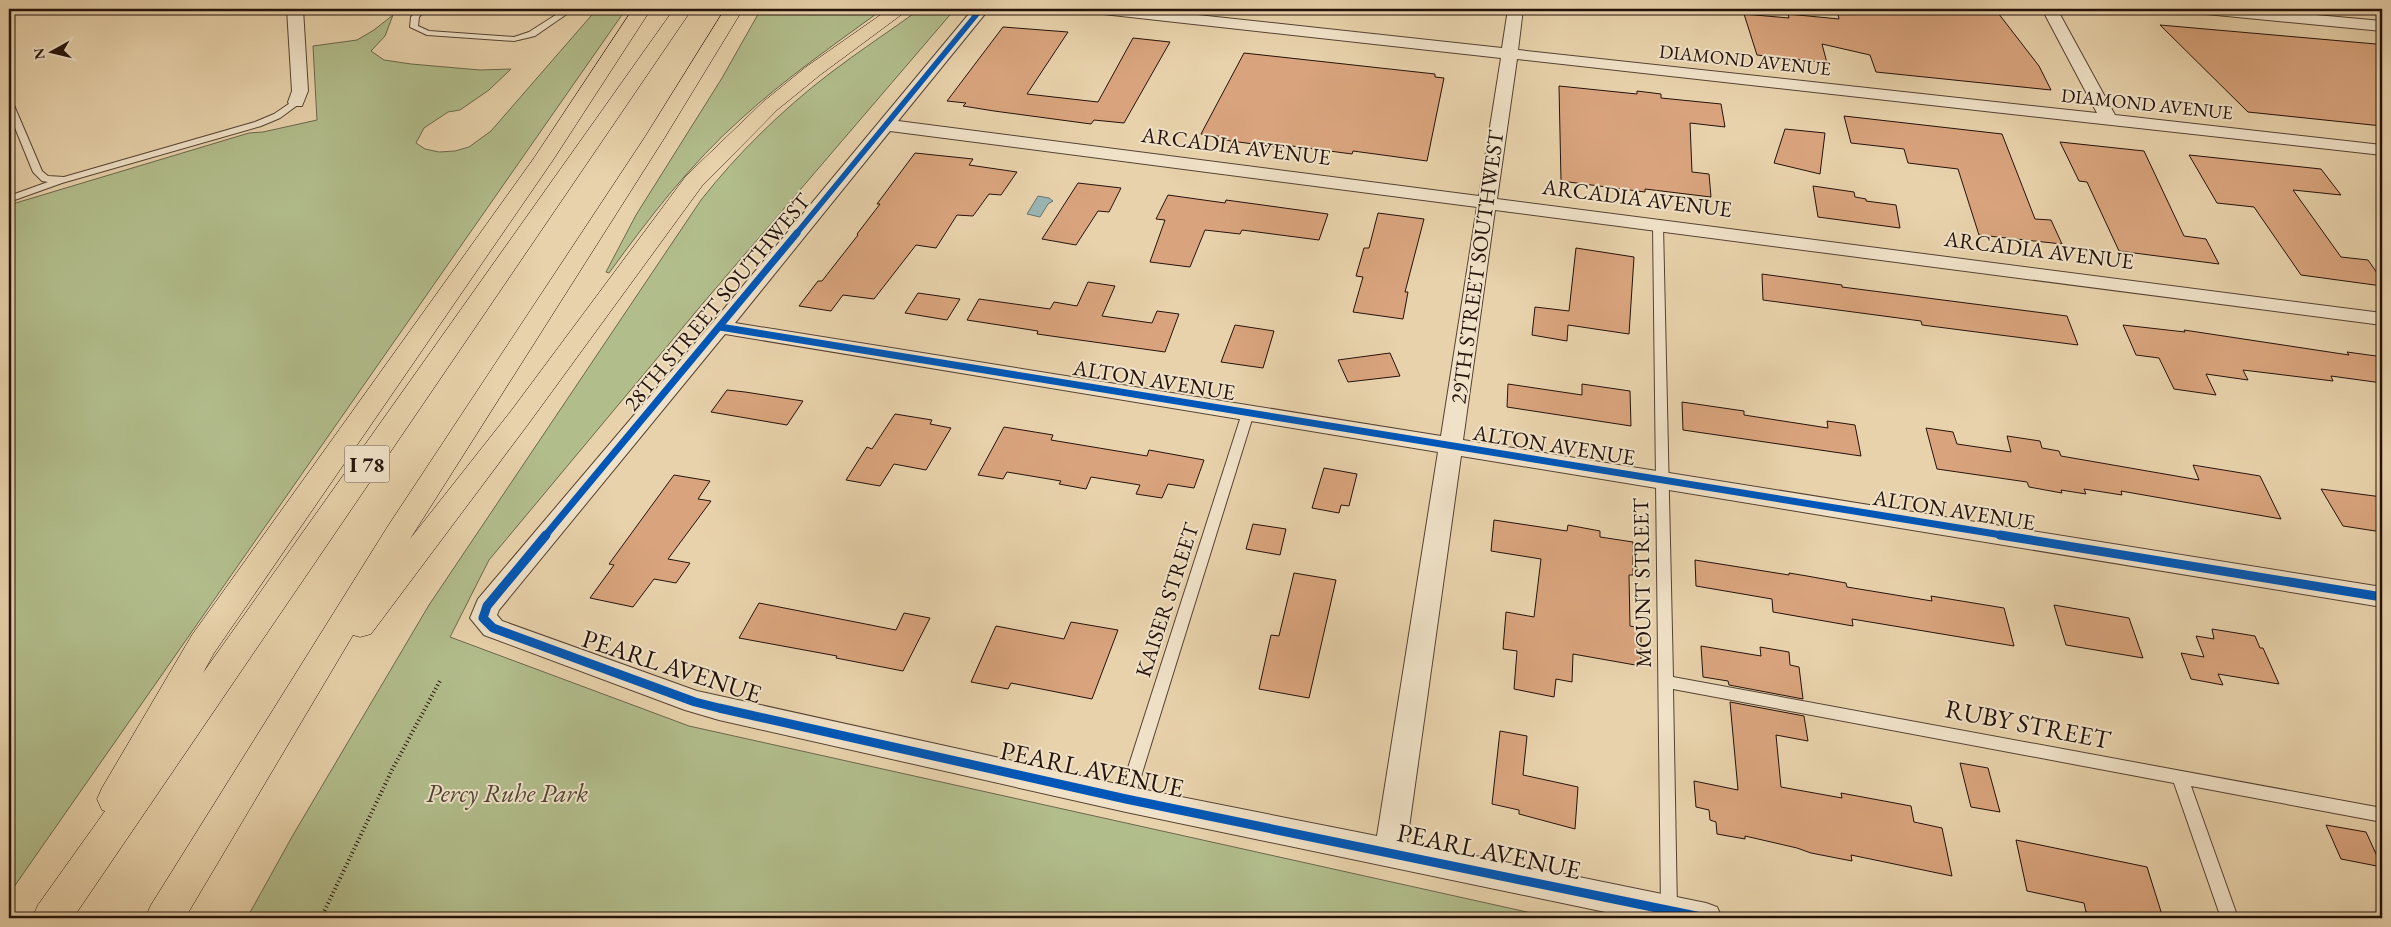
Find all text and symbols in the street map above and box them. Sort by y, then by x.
north arrow [28,28,78,78]
street label: DIAMOND AVENUE [1658,39,1832,81]
text: N [29,46,49,61]
street label: DIAMOND AVENUE [2060,83,2234,125]
street label: ARCADIA AVENUE [1139,120,1332,172]
street label: 29TH STREET SOUTHWEST [1443,128,1511,406]
street label: ARCADIA AVENUE [1540,172,1733,224]
street label: 28TH STREET SOUTHWEST [617,187,817,417]
street label: ARCADIA AVENUE [1942,224,2135,276]
street label: ALTON AVENUE [1070,353,1237,407]
street label: ALTON AVENUE [1470,418,1637,472]
road number: I 78 [344,446,390,482]
street label: ALTON AVENUE [1870,483,2037,537]
street label: MOUNT STREET [1626,498,1658,668]
street label: KAISER STREET [1128,519,1206,681]
street label: PEARL AVENUE [578,621,766,711]
street label: RUBY STREET [1943,691,2114,757]
street label: PEARL AVENUE [997,733,1187,805]
park label: Percy Ruhe Park [426,776,588,810]
street label: PEARL AVENUE [1394,815,1584,887]

